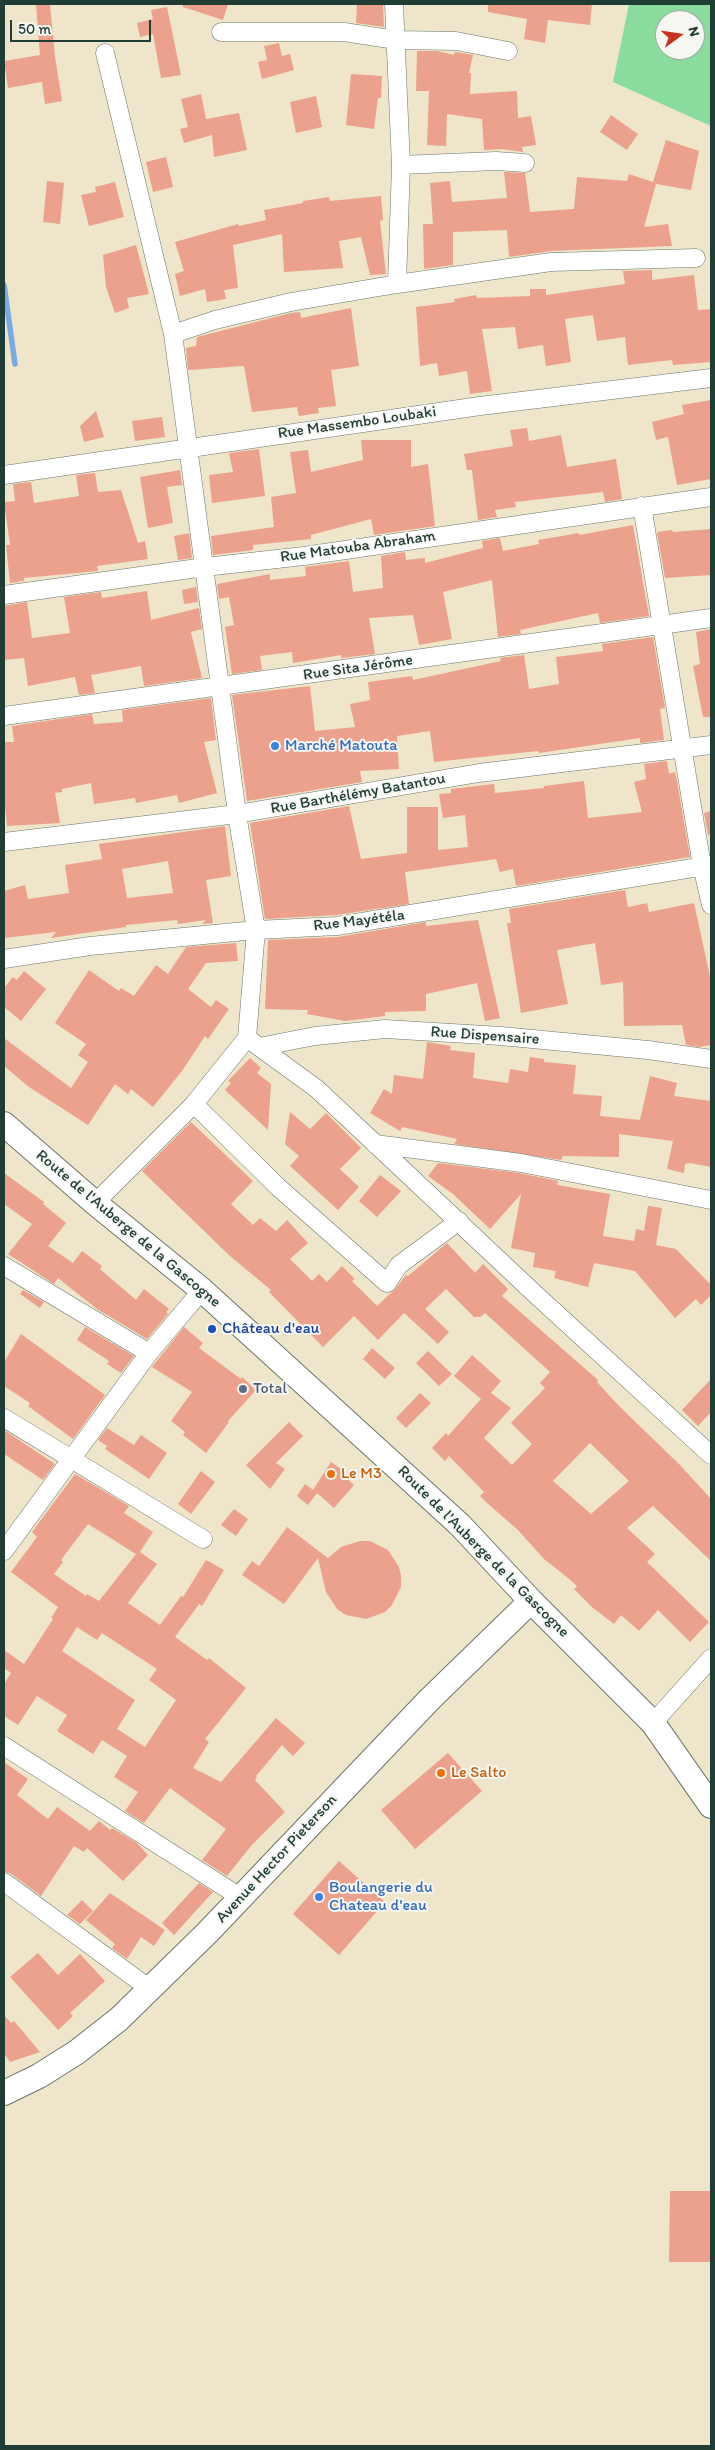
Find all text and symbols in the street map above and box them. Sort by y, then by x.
scale bar [12,10,154,42]
north arrow [655,10,705,60]
text: 50 m [18,20,51,38]
text: N [685,25,703,38]
street label: Rue Massembo Loubaki [277,402,437,444]
street label: Rue Matouba Abraham [279,527,437,567]
street label: Rue Sita Jérôme [302,651,414,685]
place label: Marché Matouta [285,736,397,756]
marker: Marché Matouta [269,740,281,752]
street label: Rue Barthélémy Batantou [269,769,447,819]
street label: Rue Mayétéla [312,906,406,936]
street label: Rue Dispensaire [430,1023,540,1049]
street label: Route de l'Auberge de la Gascogne [32,1146,224,1312]
place label: Château d'eau [222,1319,319,1339]
marker: Château d'eau [206,1323,218,1335]
place label: Total [253,1379,287,1399]
marker: Total [237,1383,249,1395]
street label: Route de l'Auberge de la Gascogne [393,1462,573,1642]
place label: Le M3 [341,1464,382,1484]
marker: Le M3 [325,1468,337,1480]
place label: Le Salto [451,1763,506,1783]
marker: Le Salto [435,1767,447,1779]
street label: Avenue Hector Pieterson [212,1791,342,1927]
place label: Boulangerie du Chateau d'eau [329,1878,433,1916]
marker: Boulangerie du Chateau d'eau [313,1891,325,1903]

